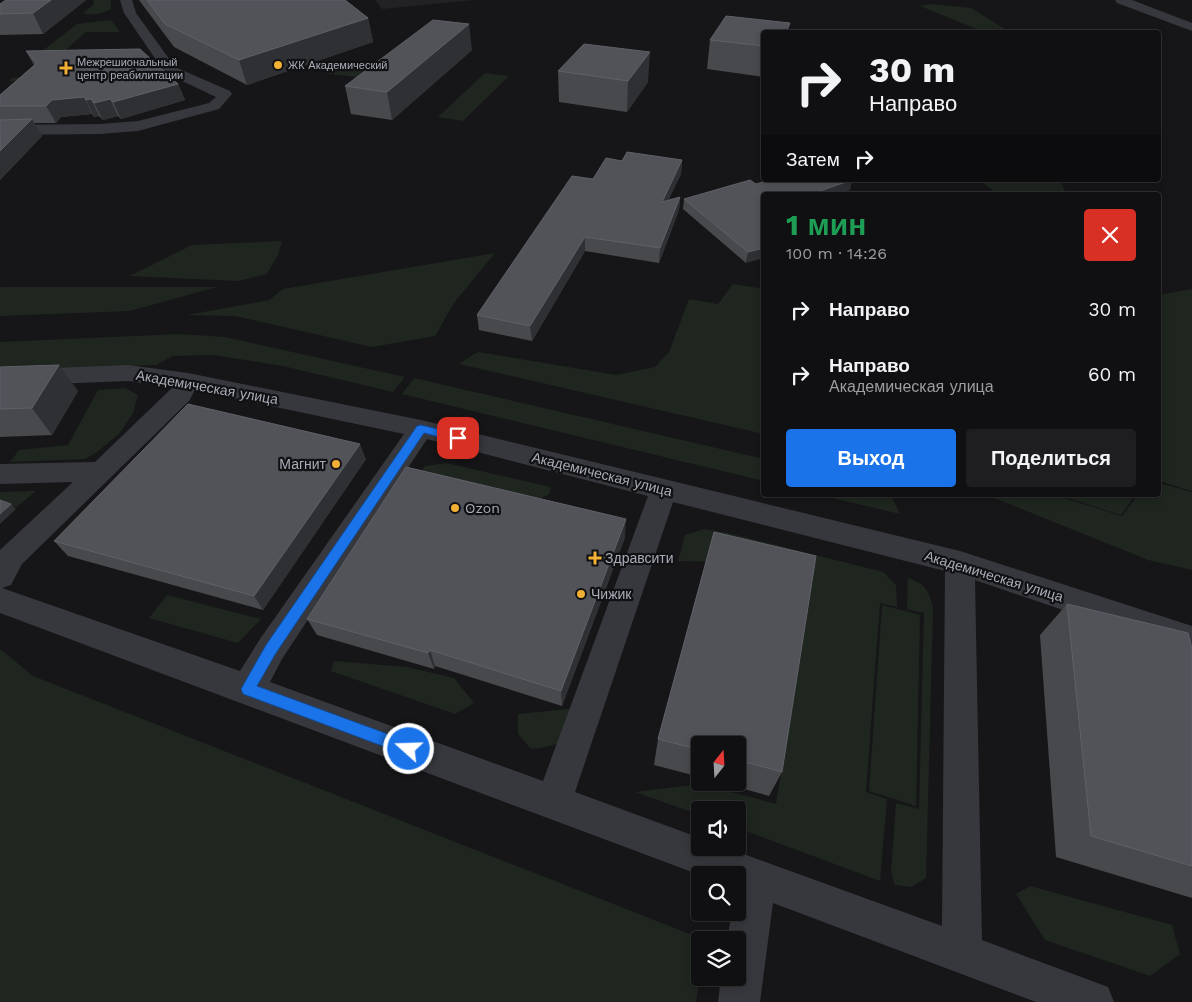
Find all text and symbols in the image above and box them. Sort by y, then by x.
text: 30 m [869,49,955,91]
icon: right [786,50,851,115]
place label: Межрешиональный центр реабилитации [77,56,183,82]
marker: ЖК Академический [272,59,284,71]
place label: ЖК Академический [288,59,388,72]
marker: Межрешиональный центр реабилитации [59,61,73,75]
text: Направо [869,91,957,116]
icon: right [850,145,878,173]
text: Затем [786,148,840,171]
text: 1 мин [786,207,866,242]
button: close [1084,209,1136,261]
text: 100 m · 14:26 [786,244,887,263]
icon: right [786,296,814,324]
text: Направо [829,298,910,321]
text: 30 m [1089,298,1136,321]
text: Направо [829,354,910,377]
icon: right [786,361,814,389]
text: 60 m [1088,363,1136,386]
street label: Академическая улица [135,367,280,407]
text: Академическая улица [829,377,994,396]
pin [437,417,479,459]
icon: arrive [444,424,472,452]
button: Выход [786,429,956,487]
button: Поделиться [966,429,1136,487]
street label: Академическая улица [530,449,674,499]
place label: Магнит [279,456,327,472]
marker: Магнит [330,458,342,470]
place label: Ozon [465,500,500,516]
marker: Ozon [449,502,461,514]
street label: Академическая улица [923,547,1065,605]
place label: Здравсити [605,550,674,566]
marker: Здравсити [589,552,601,564]
place label: Чижик [591,586,632,602]
marker: Чижик [575,588,587,600]
position arrow [382,722,434,774]
north arrow [691,736,746,791]
map controls [691,736,746,986]
button: sound [691,801,746,856]
button: search [691,866,746,921]
button: layers [691,931,746,986]

